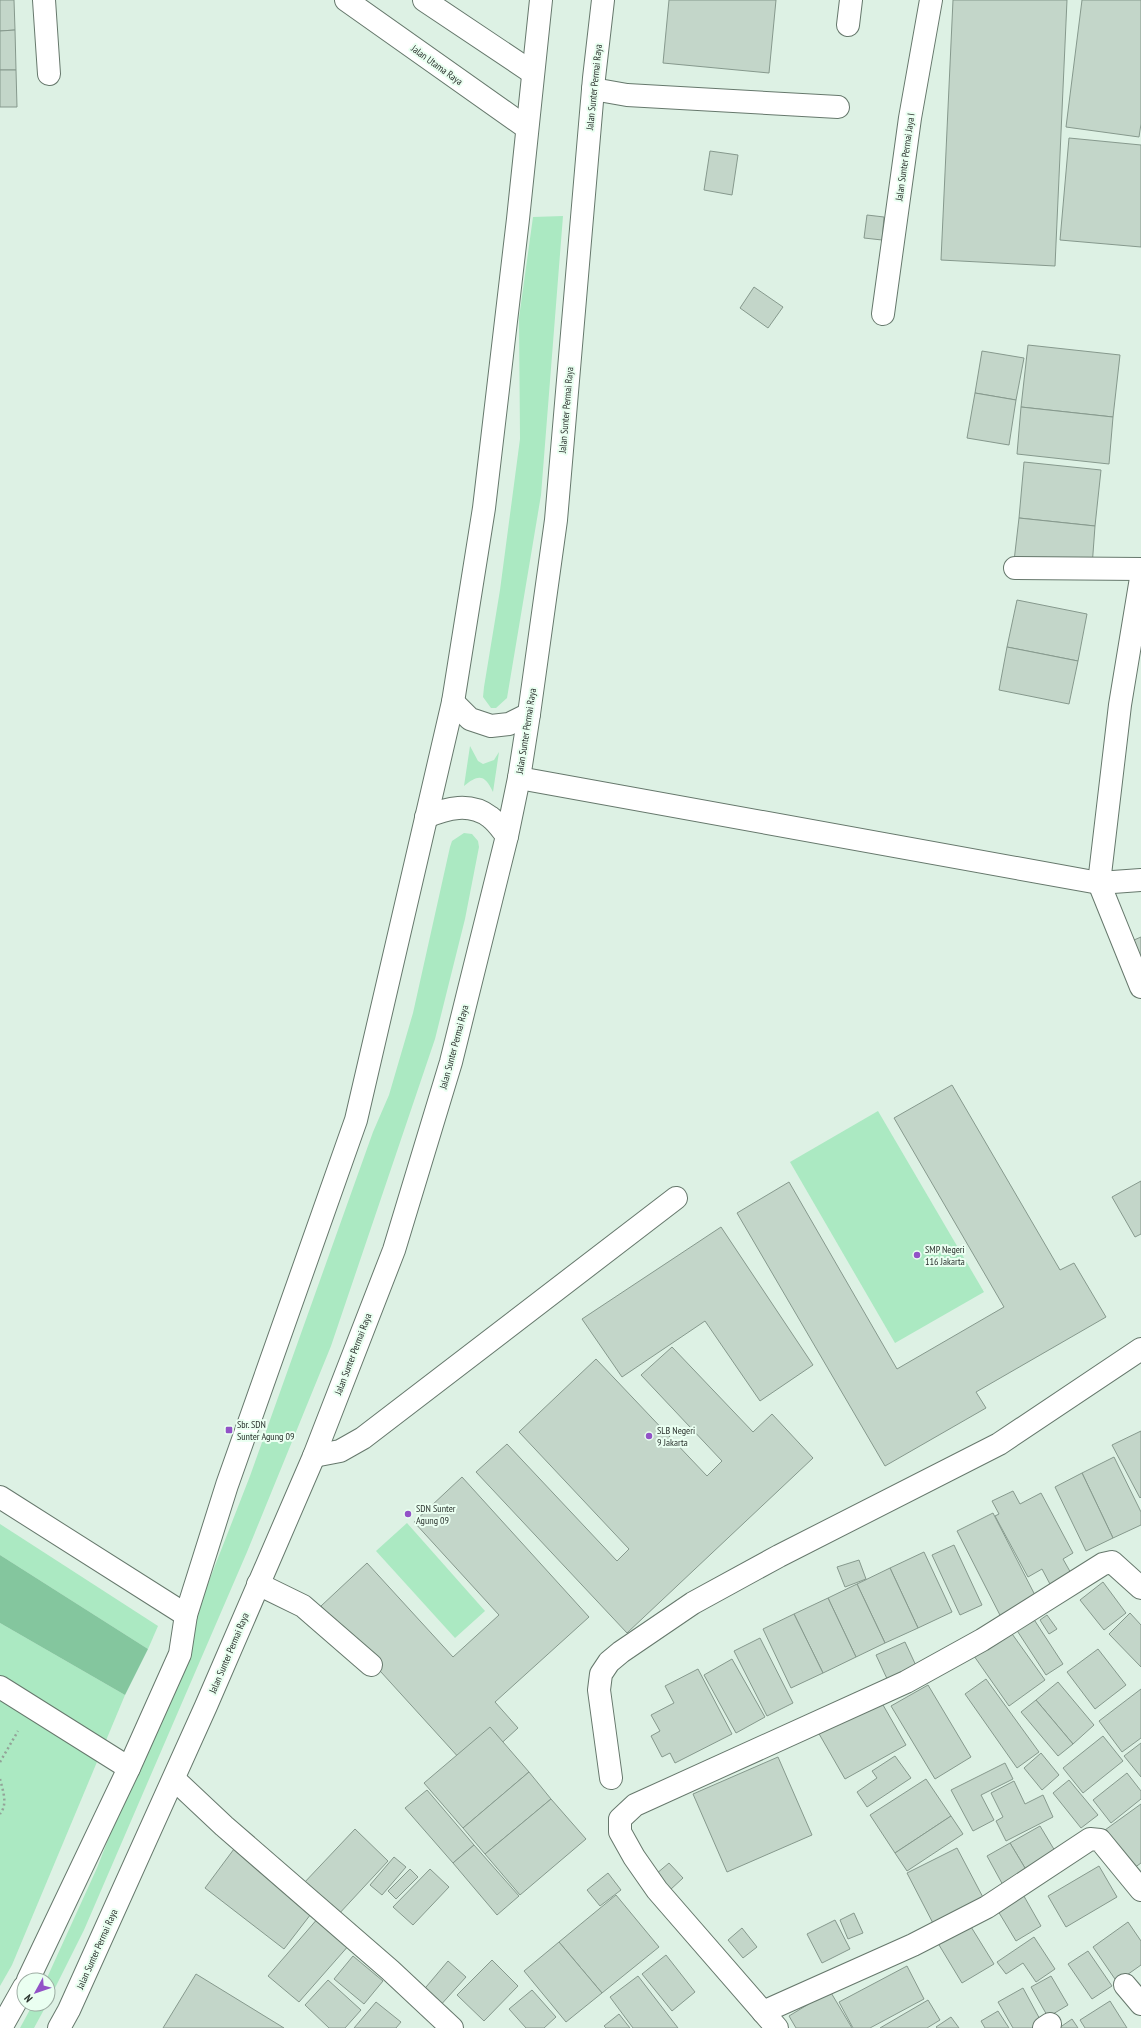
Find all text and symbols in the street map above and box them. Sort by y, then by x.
street label: Jalan Utama Raya [408,41,465,88]
street label: Jalan Sunter Permai Raya [583,43,605,132]
street label: Jalan Sunter Permai Jaya I [892,112,918,203]
street label: Jalan Sunter Permai Raya [556,366,576,455]
street label: Jalan Sunter Permai Raya [513,687,539,776]
street label: Jalan Sunter Permai Raya [436,1004,471,1091]
place label: SMP Negeri 116 Jakarta [925,1243,965,1268]
marker: SMP Negeri 116 Jakarta [912,1250,922,1260]
street label: Jalan Sunter Permai Raya [331,1311,375,1398]
place label: Sbr. SDN Sunter Agung 09 [237,1418,295,1443]
place label: SLB Negeri 9 Jakarta [657,1424,695,1449]
marker: Sbr. SDN Sunter Agung 09 [224,1425,234,1435]
marker: SLB Negeri 9 Jakarta [644,1431,654,1441]
place label: SDN Sunter Agung 09 [416,1502,456,1527]
marker: SDN Sunter Agung 09 [403,1509,413,1519]
street label: Jalan Sunter Permai Raya [206,1611,252,1696]
street label: Jalan Sunter Permai Raya [73,1907,121,1992]
north arrow [16,1972,56,2012]
text: N [21,1992,36,2005]

